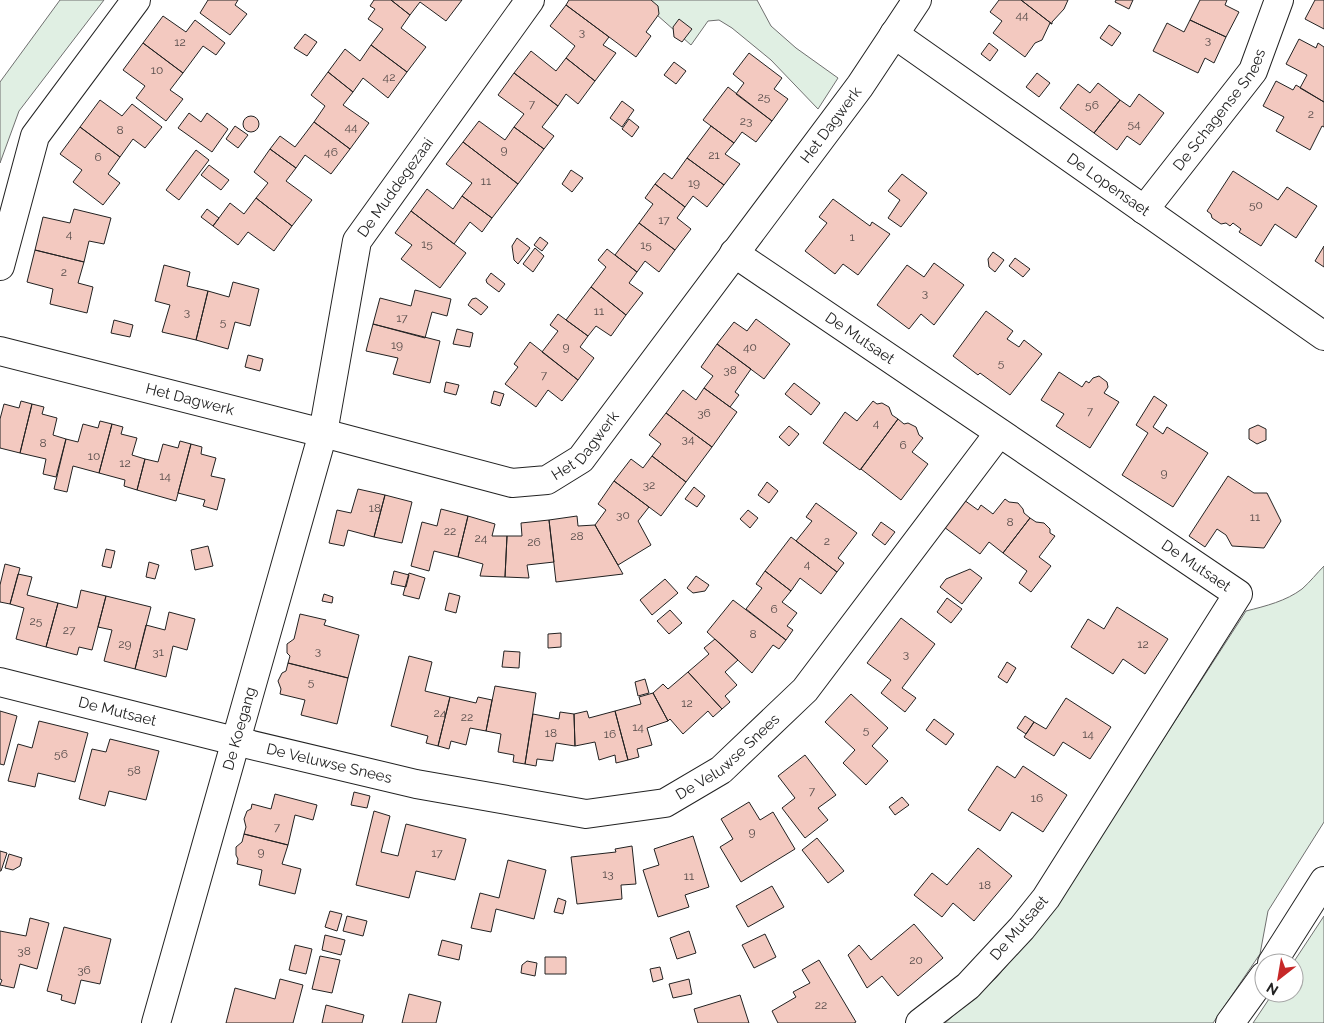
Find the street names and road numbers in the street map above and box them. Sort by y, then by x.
street label: De Schagense Snees [1169,46,1269,174]
street label: Het Dagwerk [797,83,865,167]
street label: De Muddegezaai [354,134,437,241]
street label: De Lopensaet [1064,149,1153,220]
street label: De Mutsaet [822,308,898,368]
street label: Het Dagwerk [144,379,236,419]
street label: Het Dagwerk [548,408,623,484]
street label: De Mutsaet [1158,536,1234,595]
street label: De Koegang [219,685,260,772]
street label: De Mutsaet [77,693,158,730]
street label: De Veluwse Snees [673,710,783,804]
street label: De Veluwse Snees [264,740,394,787]
street label: De Mutsaet [986,892,1052,964]

